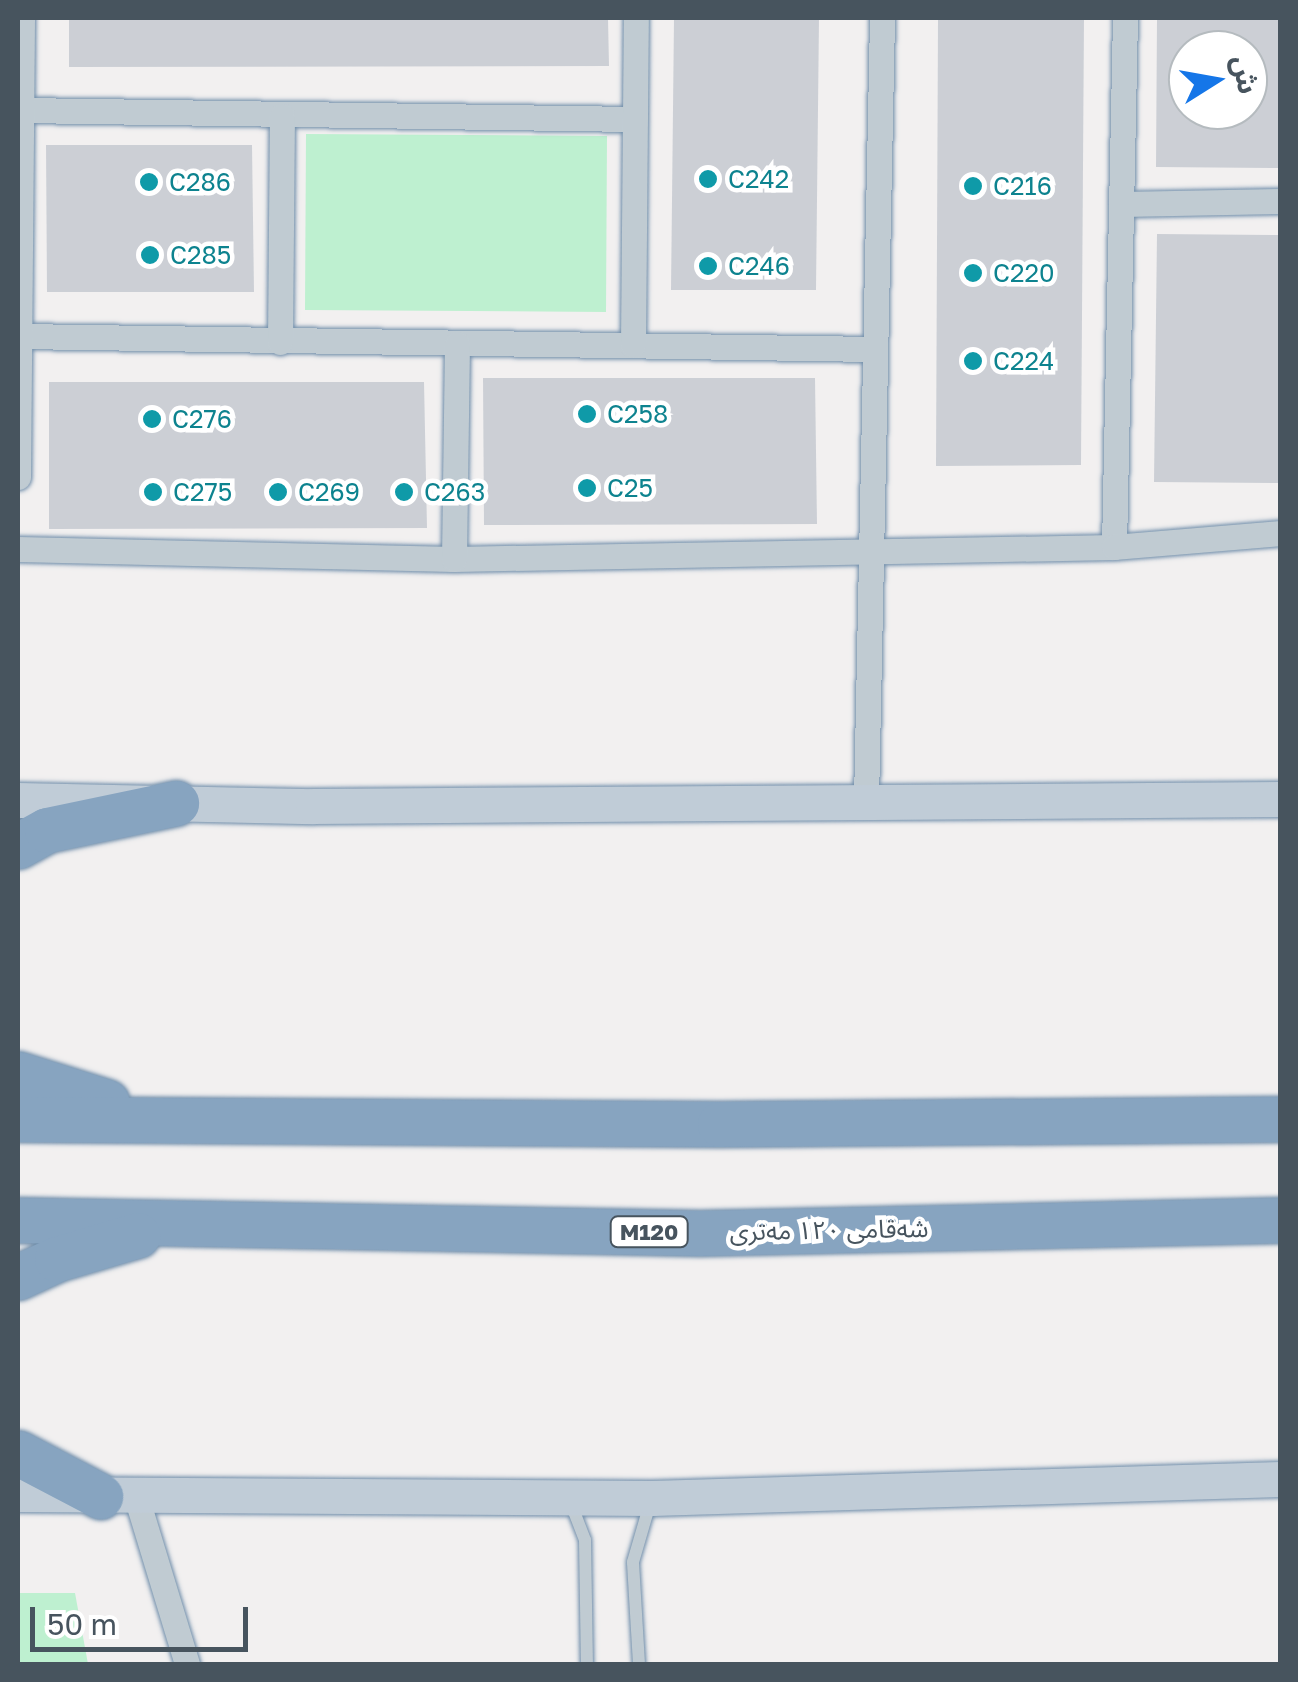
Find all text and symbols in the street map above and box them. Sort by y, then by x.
north arrow [1168,30,1268,130]
text: ش [1226,53,1266,97]
place label: C242 [728,164,789,194]
place label: C286 [169,167,231,197]
marker: C242 [697,168,719,190]
marker: C286 [138,171,160,193]
place label: C216 [993,171,1052,201]
marker: C216 [962,175,984,197]
place label: C285 [170,240,231,270]
marker: C285 [139,244,161,266]
place label: C246 [728,251,790,281]
marker: C246 [697,255,719,277]
place label: C220 [993,258,1054,288]
marker: C220 [962,262,984,284]
place label: C224 [993,346,1054,376]
marker: C224 [962,350,984,372]
place label: C258 [607,399,668,429]
marker: C258 [576,403,598,425]
place label: C276 [172,404,232,434]
marker: C276 [141,408,163,430]
place label: C25 [607,473,653,503]
place label: C275 [173,477,232,507]
place label: C269 [298,477,360,507]
place label: C263 [424,477,485,507]
marker: C25 [576,477,598,499]
marker: C275 [142,481,164,503]
marker: C269 [267,481,289,503]
marker: C263 [393,481,415,503]
street label: شەقامی ١٢٠ مەتری [729,1213,929,1247]
road number: M120 [609,1215,689,1249]
scale bar [35,1587,252,1649]
text: 50 m [47,1606,117,1642]

